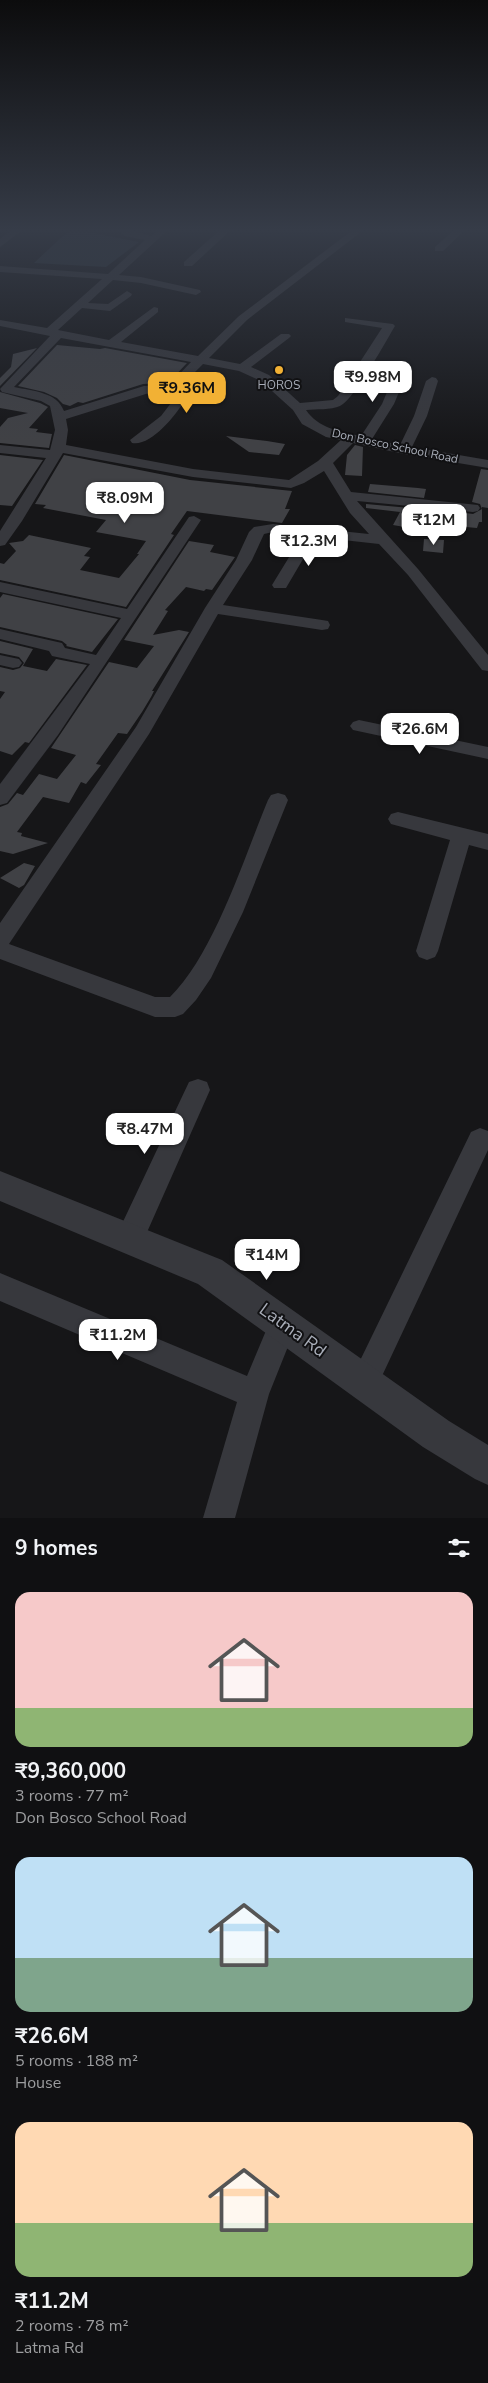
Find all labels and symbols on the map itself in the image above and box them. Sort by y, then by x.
pin: ₹9.98M [332,360,414,403]
marker: HOROS [273,364,285,376]
pin: ₹9.36M [146,372,228,414]
place label: HOROS [258,377,300,393]
street label: Don Bosco School Road [330,425,460,467]
pin: ₹8.09M [84,482,166,524]
pin: ₹12M [404,504,464,546]
pin: ₹12.3M [268,524,350,567]
pin: ₹26.6M [379,712,461,755]
pin: ₹8.47M [104,1112,186,1155]
pin: ₹14M [237,1238,297,1281]
street label: Latma Rd [255,1298,331,1362]
pin: ₹11.2M [77,1318,159,1361]

